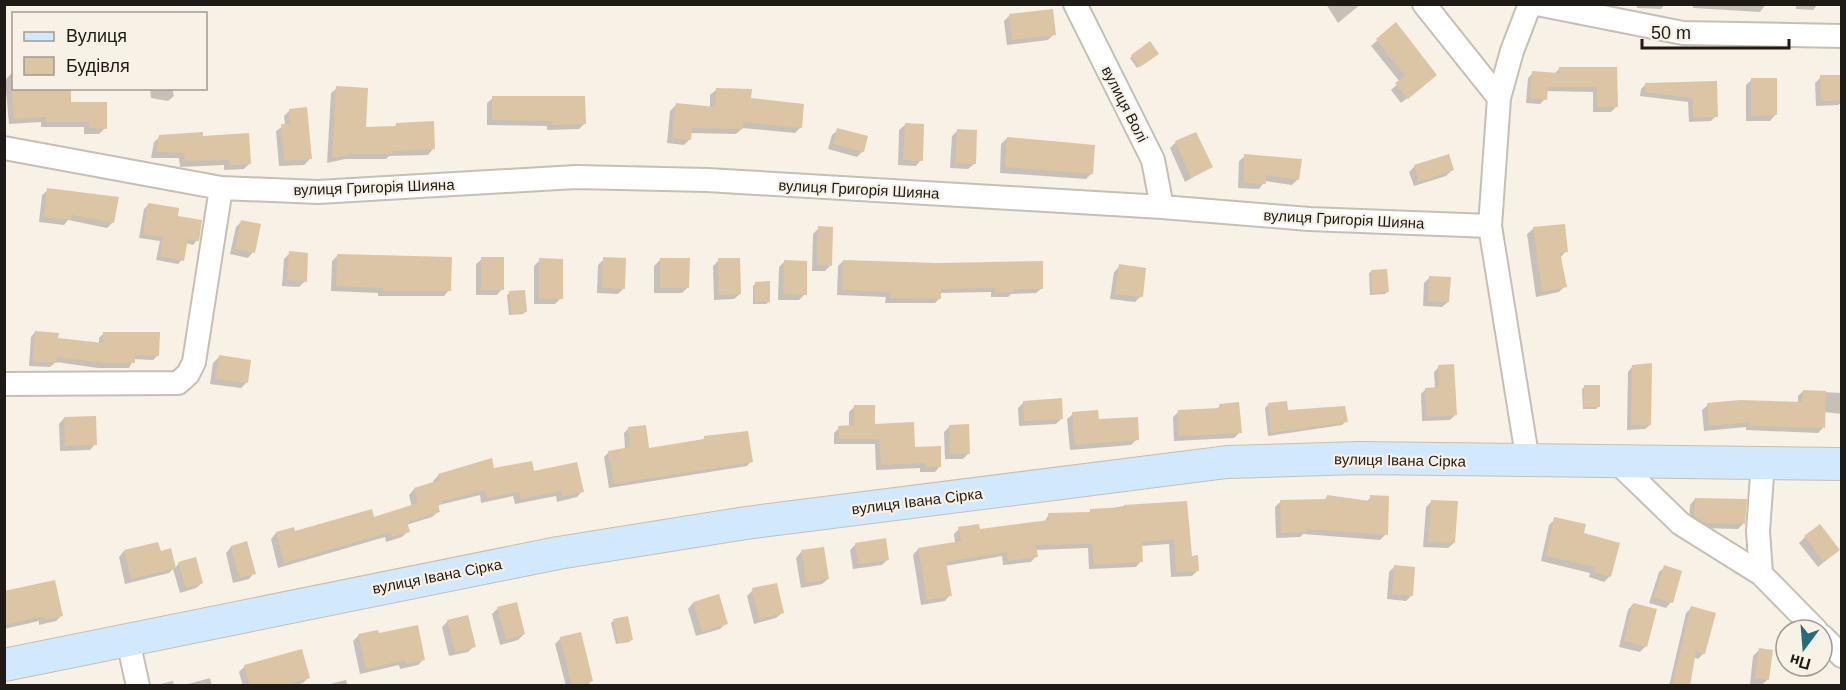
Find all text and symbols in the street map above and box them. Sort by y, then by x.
legend [12,12,207,90]
scale bar [1642,12,1789,50]
text: 50 m [1651,23,1691,43]
text: Вулиця [66,26,127,46]
text: Будівля [66,56,130,76]
street label: вулиця Волі [1099,63,1151,145]
street label: вулиця Григорія Шияна [293,176,455,198]
street label: вулиця Григорія Шияна [778,176,941,202]
street label: вулиця Григорія Шияна [1263,206,1426,232]
street label: вулиця Івана Сірка [1334,450,1467,470]
street label: вулиця Івана Сірка [851,484,984,517]
street label: вулиця Івана Сірка [371,555,504,597]
north arrow [1774,618,1834,678]
text: Пн [1787,651,1813,673]

